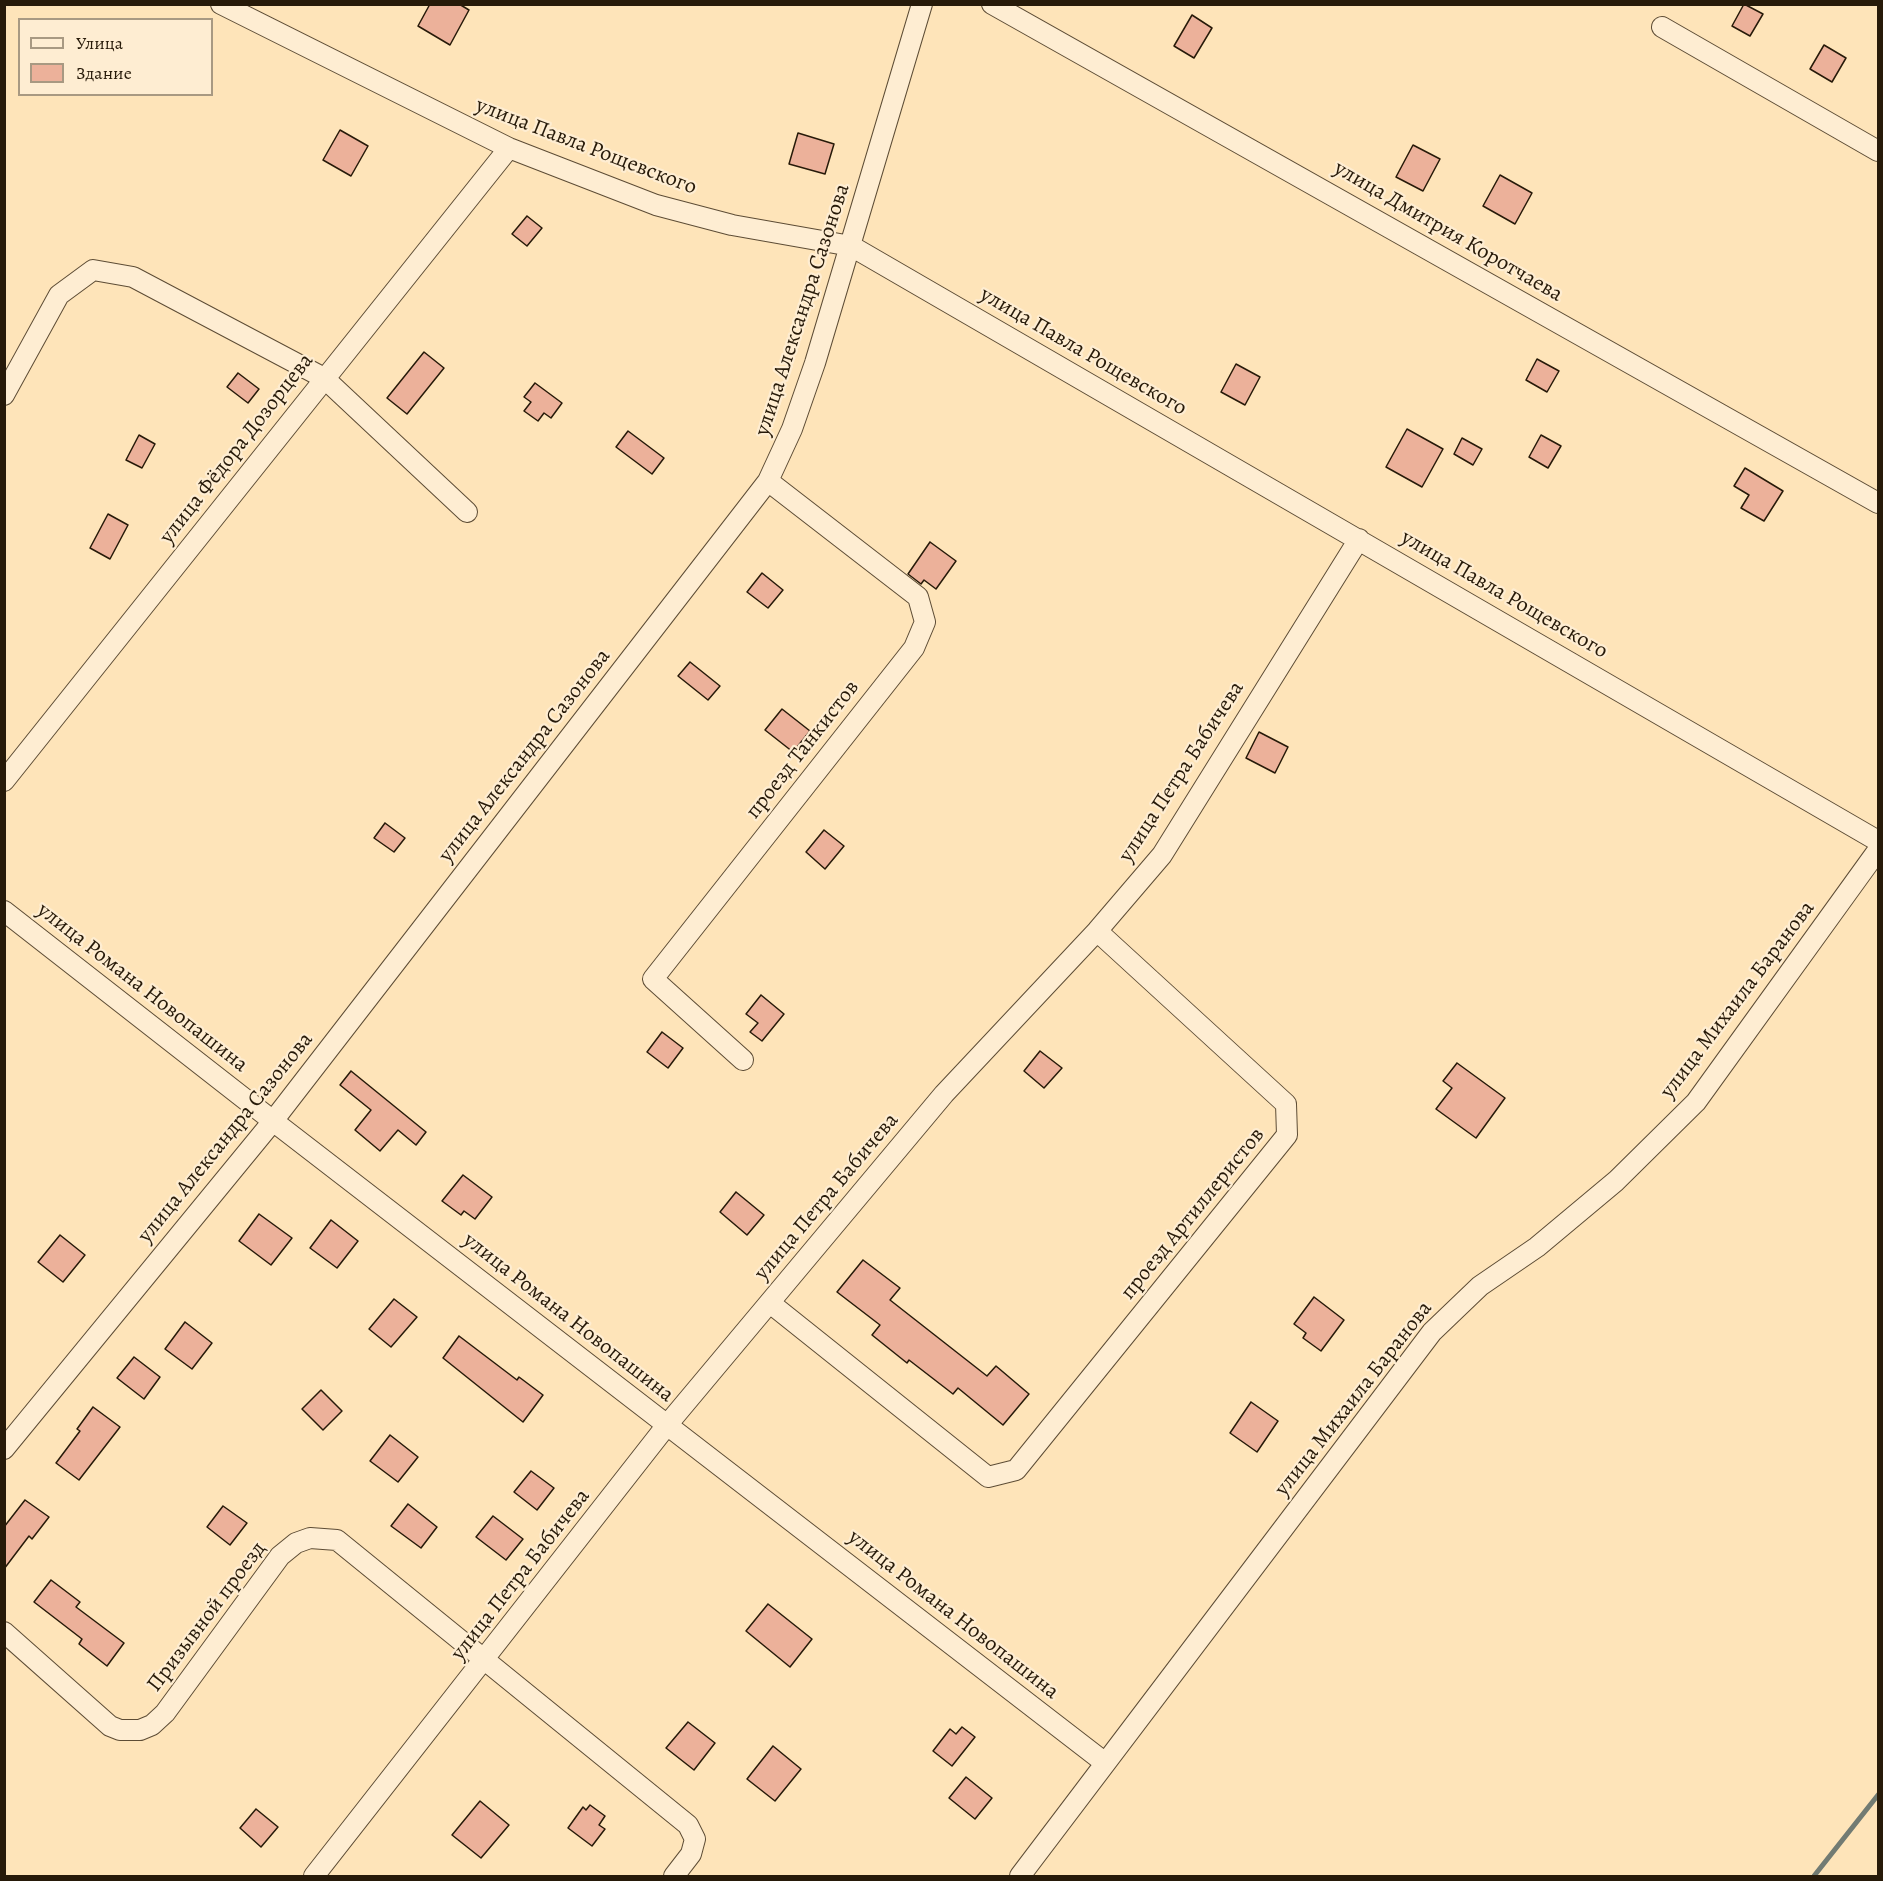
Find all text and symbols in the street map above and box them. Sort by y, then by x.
legend [18,18,213,96]
text: Улица [76,31,123,55]
text: Здание [76,61,132,85]
street label: улица Павла Рощевского [472,93,700,201]
street label: улица Дмитрия Коротчаева [1329,156,1567,308]
street label: улица Александра Сазонова [750,181,856,439]
street label: улица Павла Рощевского [975,282,1191,422]
street label: улица Фёдора Дозорцева [154,349,320,549]
street label: улица Павла Рощевского [1396,525,1612,665]
street label: улица Александра Сазонова [434,644,616,868]
street label: проезд Танкистов [741,675,865,825]
street label: улица Петра Бабичева [1114,677,1250,867]
street label: улица Михаила Баранова [1655,896,1821,1104]
street label: улица Романа Новопашина [31,897,253,1079]
street label: улица Александра Сазонова [133,1027,319,1249]
street label: улица Петра Бабичева [749,1108,905,1286]
street label: проезд Артиллеристов [1115,1123,1271,1305]
street label: улица Романа Новопашина [457,1227,679,1409]
street label: улица Михаила Баранова [1270,1296,1438,1502]
street label: улица Петра Бабичева [446,1484,596,1666]
street label: улица Романа Новопашина [842,1524,1064,1706]
street label: Призывной проезд [142,1537,272,1697]

